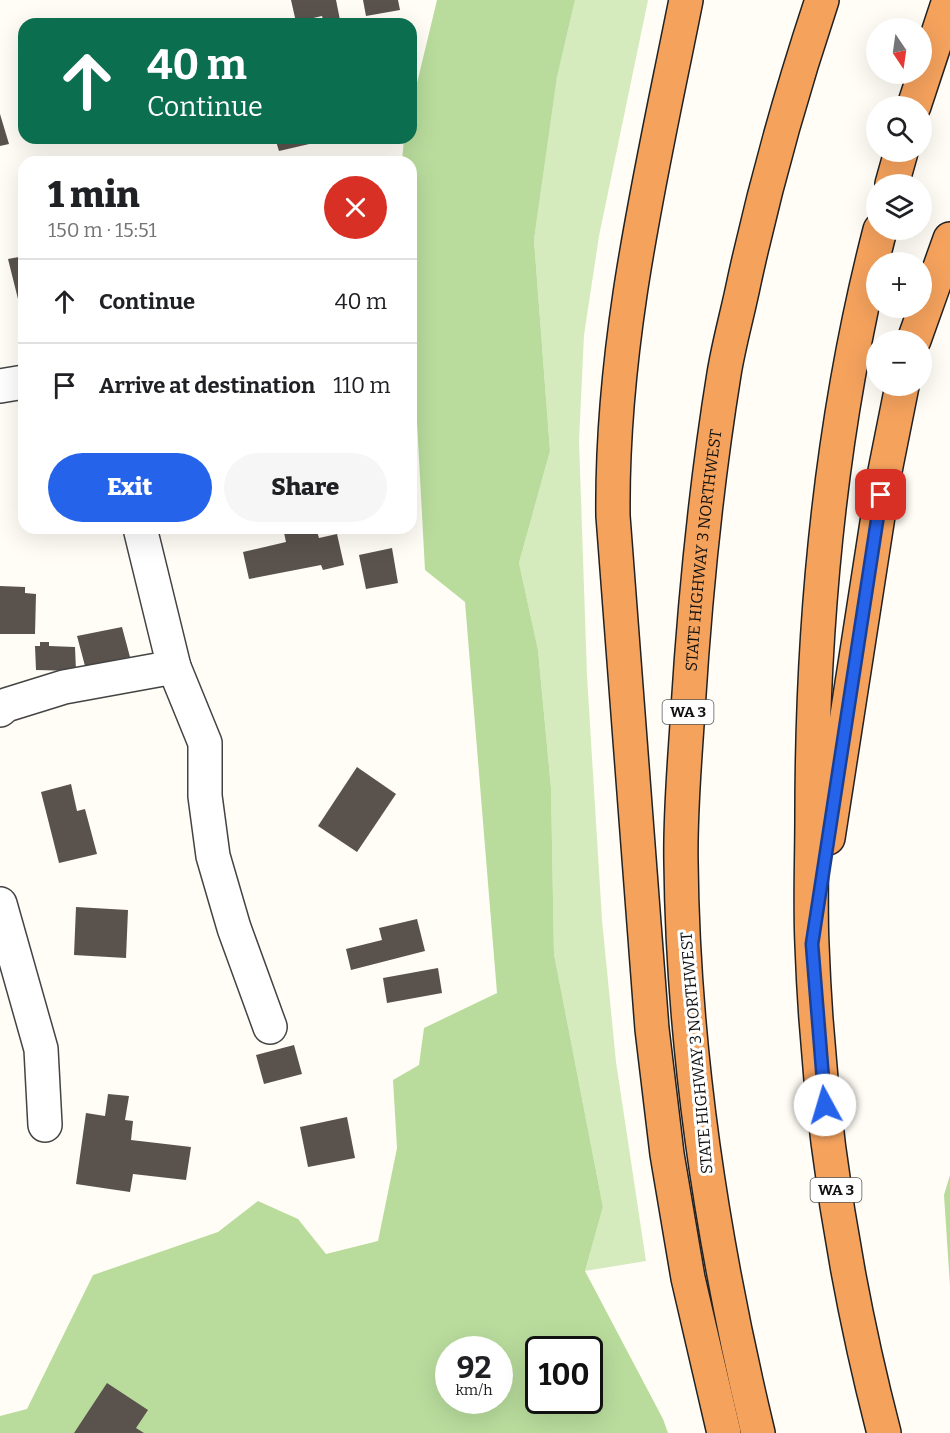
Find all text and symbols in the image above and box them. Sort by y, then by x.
north arrow [866,18,932,84]
map controls [866,18,932,396]
text: 40 m [147,40,247,90]
icon: ahead [48,42,126,120]
text: Continue [147,91,263,123]
button: search [866,96,932,162]
text: 1 min [48,173,140,217]
button: layers [866,174,932,240]
button: close [324,176,387,239]
text: 150 m · 15:51 [48,218,157,242]
button: + [866,252,932,318]
icon: ahead [48,285,81,318]
text: Continue [99,288,195,315]
text: 40 m [335,288,387,315]
button: − [866,330,932,396]
icon: arrive [48,369,81,402]
text: Arrive at destination [99,372,315,399]
text: 110 m [333,372,391,399]
street label: STATE HIGHWAY 3 NORTHWEST [682,428,725,672]
button: Exit [48,453,212,522]
button: Share [224,453,387,522]
pin [855,469,906,520]
icon: arrive [864,478,897,511]
road number: WA 3 [662,700,714,724]
street label: STATE HIGHWAY 3 NORTHWEST [676,931,717,1175]
position arrow [793,1073,857,1137]
road number: WA 3 [810,1178,862,1202]
speed limit sign: 100 [525,1336,603,1414]
text: 92 [457,1350,491,1386]
text: km/h [455,1381,493,1399]

